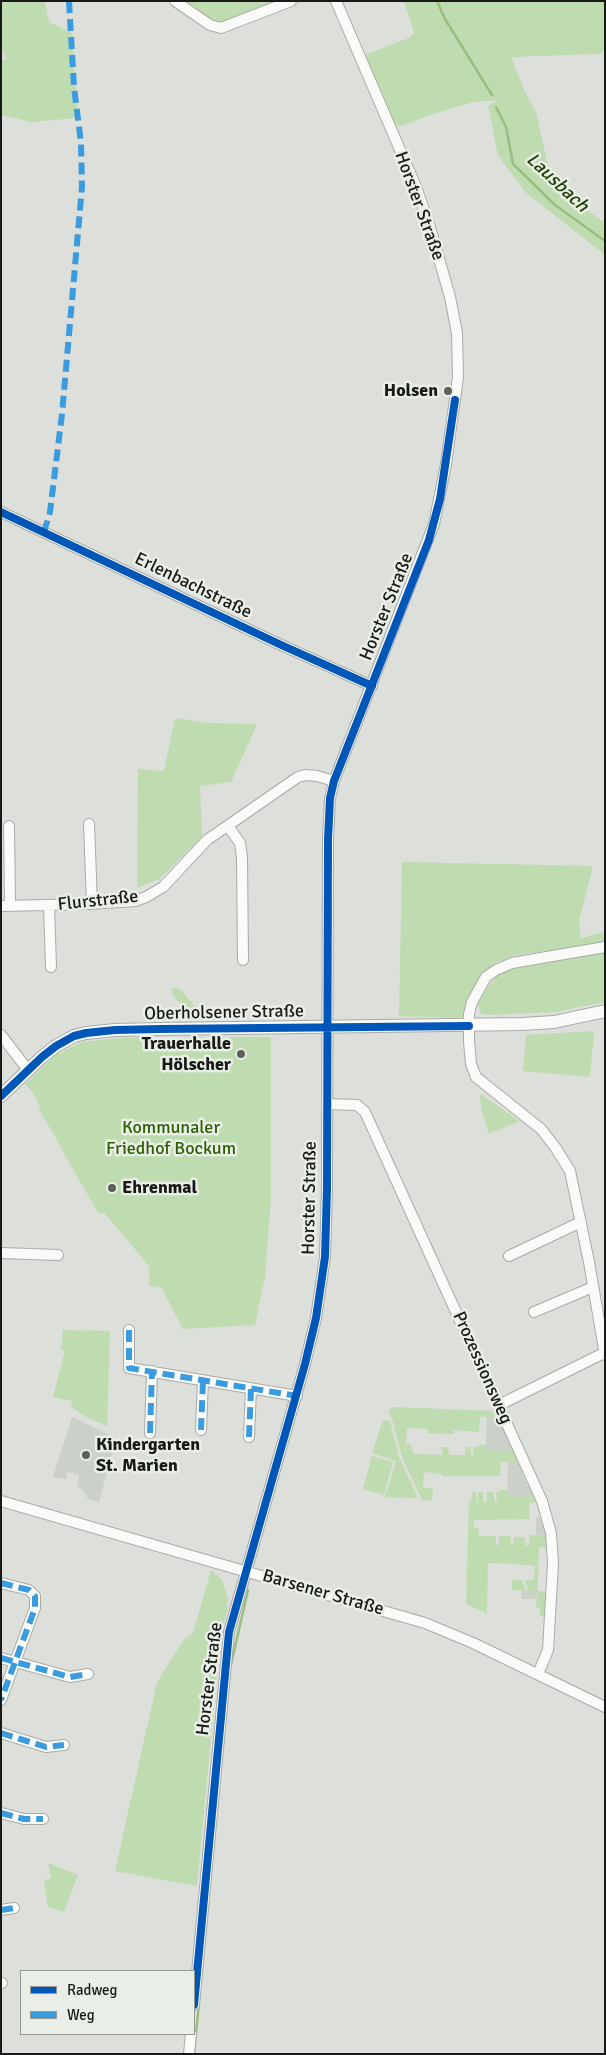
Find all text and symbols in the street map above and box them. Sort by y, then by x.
water label: Lausbach [521,148,593,218]
street label: Horster Straße [389,149,449,263]
place label: Holsen [384,380,438,402]
marker: Holsen [442,385,454,397]
street label: Erlenbachstraße [131,548,255,624]
street label: Horster Straße [356,550,418,664]
street label: Flurstraße [57,886,139,916]
street label: Oberholsener Straße [144,1001,304,1025]
place label: Trauerhalle Hölscher [142,1033,231,1076]
marker: Trauerhalle Hölscher [235,1048,247,1060]
park label: Kommunaler Friedhof Bockum [106,1117,236,1160]
street label: Horster Straße [298,1141,322,1255]
place label: Ehrenmal [122,1177,197,1199]
marker: Ehrenmal [106,1182,118,1194]
street label: Prozessionsweg [448,1308,516,1428]
place label: Kindergarten St. Marien [96,1434,200,1476]
marker: Kindergarten St. Marien [80,1449,92,1461]
street label: Barsener Straße [260,1565,386,1621]
street label: Horster Straße [192,1621,228,1737]
legend [20,1970,195,2035]
text: Radweg [67,1981,117,1999]
text: Weg [67,2006,95,2024]

